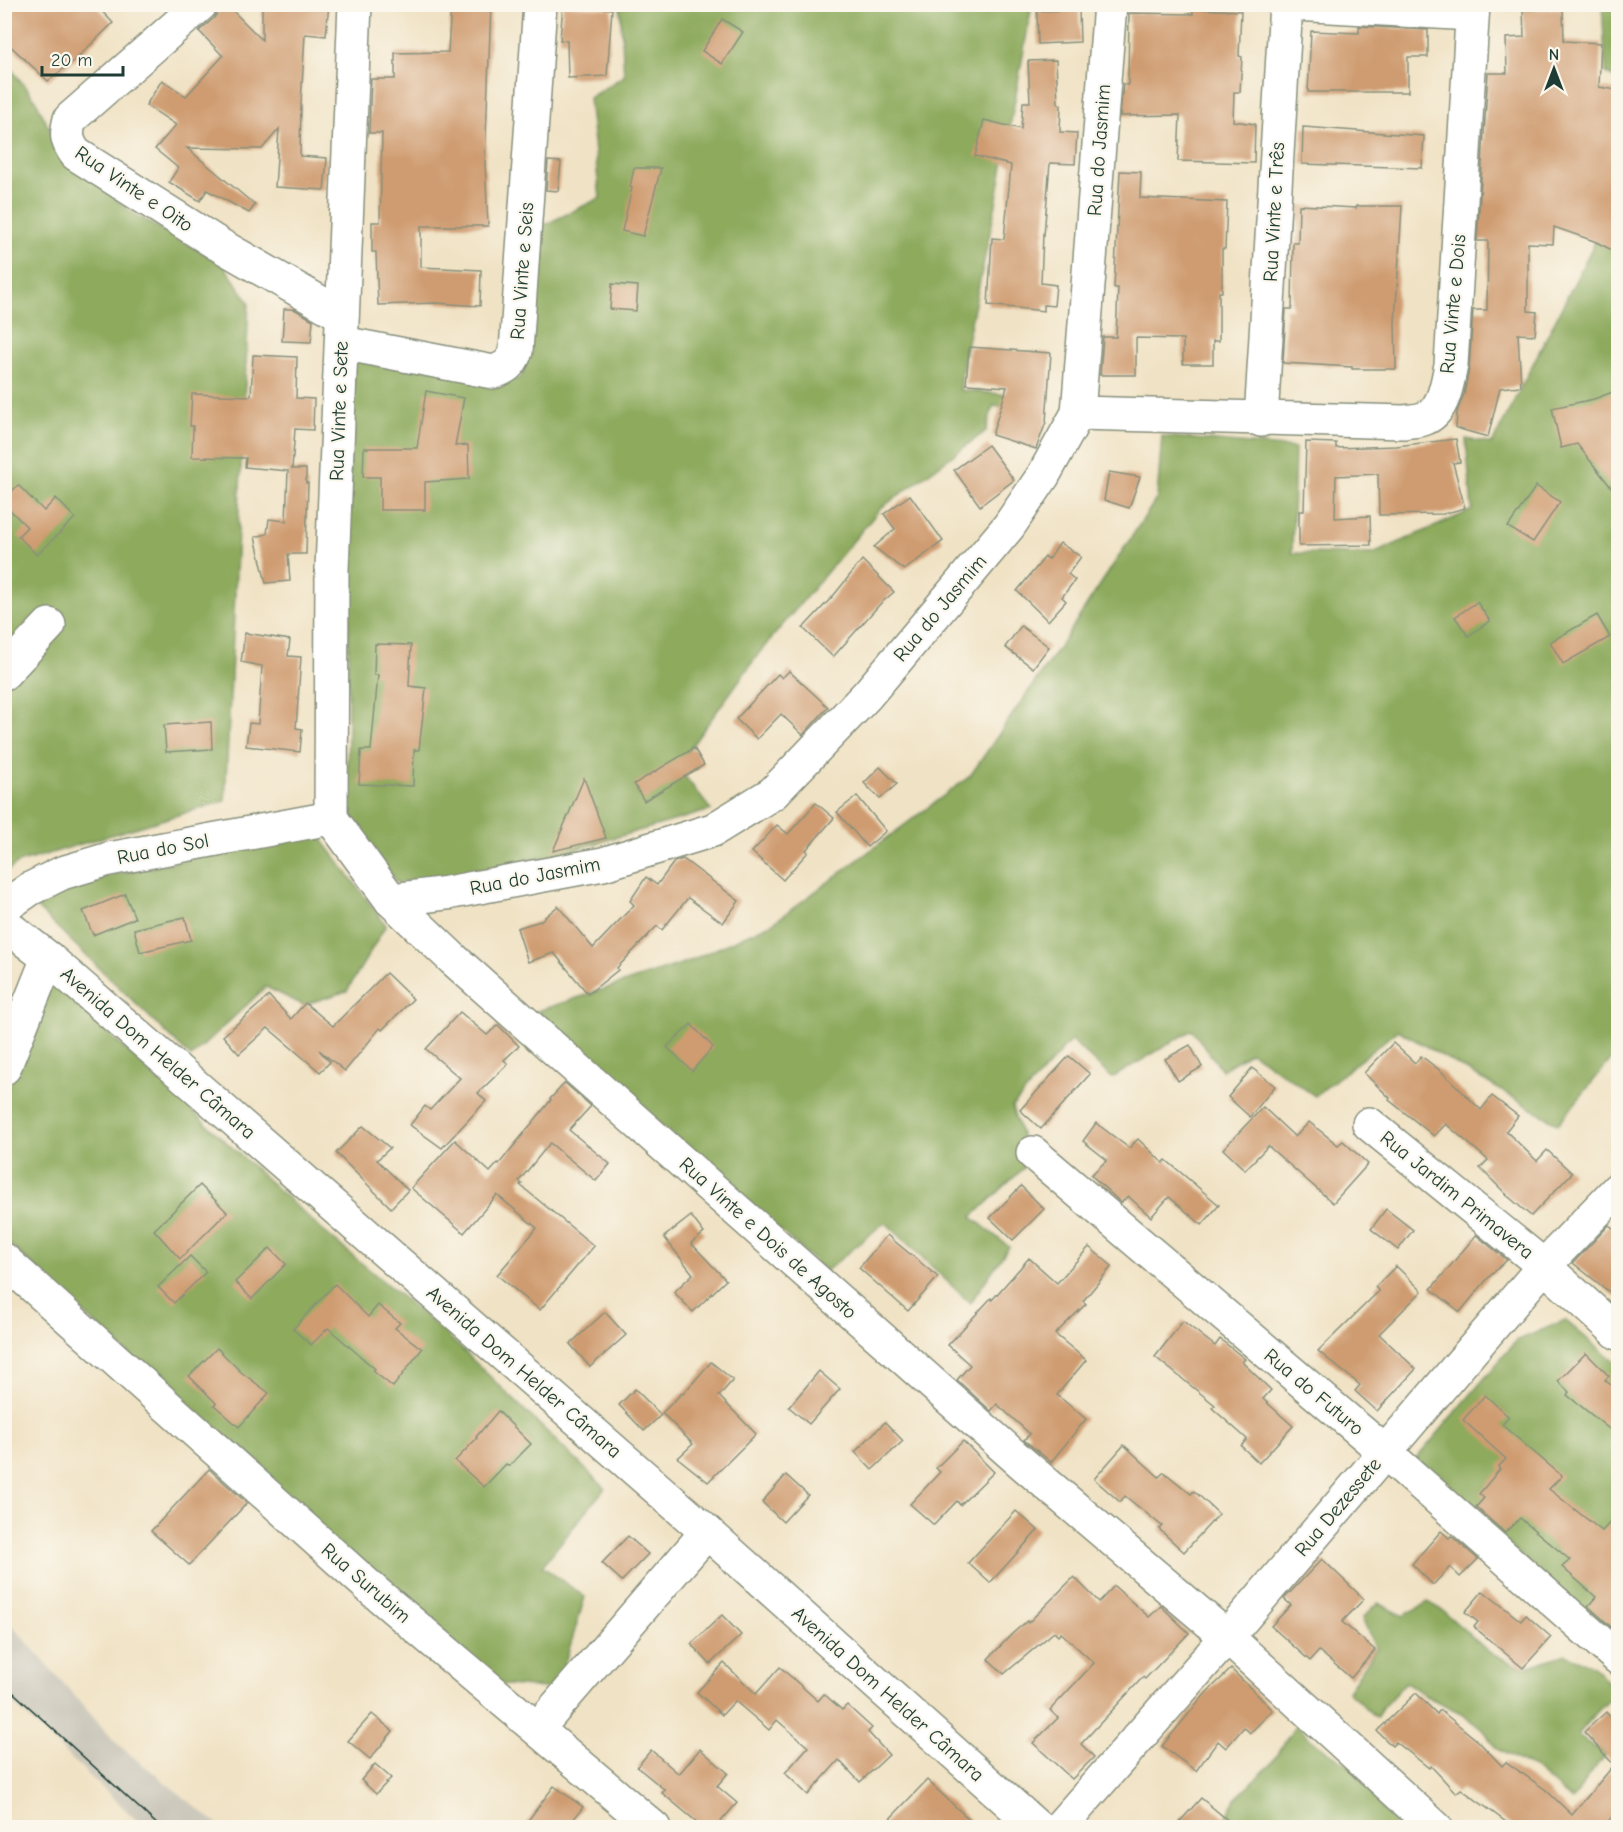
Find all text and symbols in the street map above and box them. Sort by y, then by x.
scale bar [42,39,123,77]
north arrow [1524,39,1584,99]
text: N [1549,46,1559,64]
text: 20 m [51,50,92,71]
street label: Rua do Jasmim [1083,83,1115,217]
street label: Rua Vinte e Oito [71,141,197,237]
street label: Rua Vinte e Três [1259,141,1289,283]
street label: Rua Vinte e Seis [506,201,538,341]
street label: Rua Vinte e Dois [1435,233,1471,375]
street label: Rua Vinte e Sete [325,341,353,481]
street label: Rua do Jasmim [889,550,991,666]
street label: Rua do Sol [115,829,211,869]
street label: Rua do Jasmim [468,852,602,900]
street label: Avenida Dom Helder Câmara [56,962,260,1144]
street label: Rua Jardim Primavera [1376,1126,1538,1264]
street label: Rua Vinte e Dois de Agosto [675,1152,861,1324]
street label: Avenida Dom Helder Câmara [422,1281,626,1463]
street label: Rua do Futuro [1260,1344,1368,1440]
street label: Rua Dezessete [1290,1453,1386,1561]
street label: Rua Surubim [317,1538,415,1628]
street label: Avenida Dom Helder Câmara [787,1602,989,1786]

